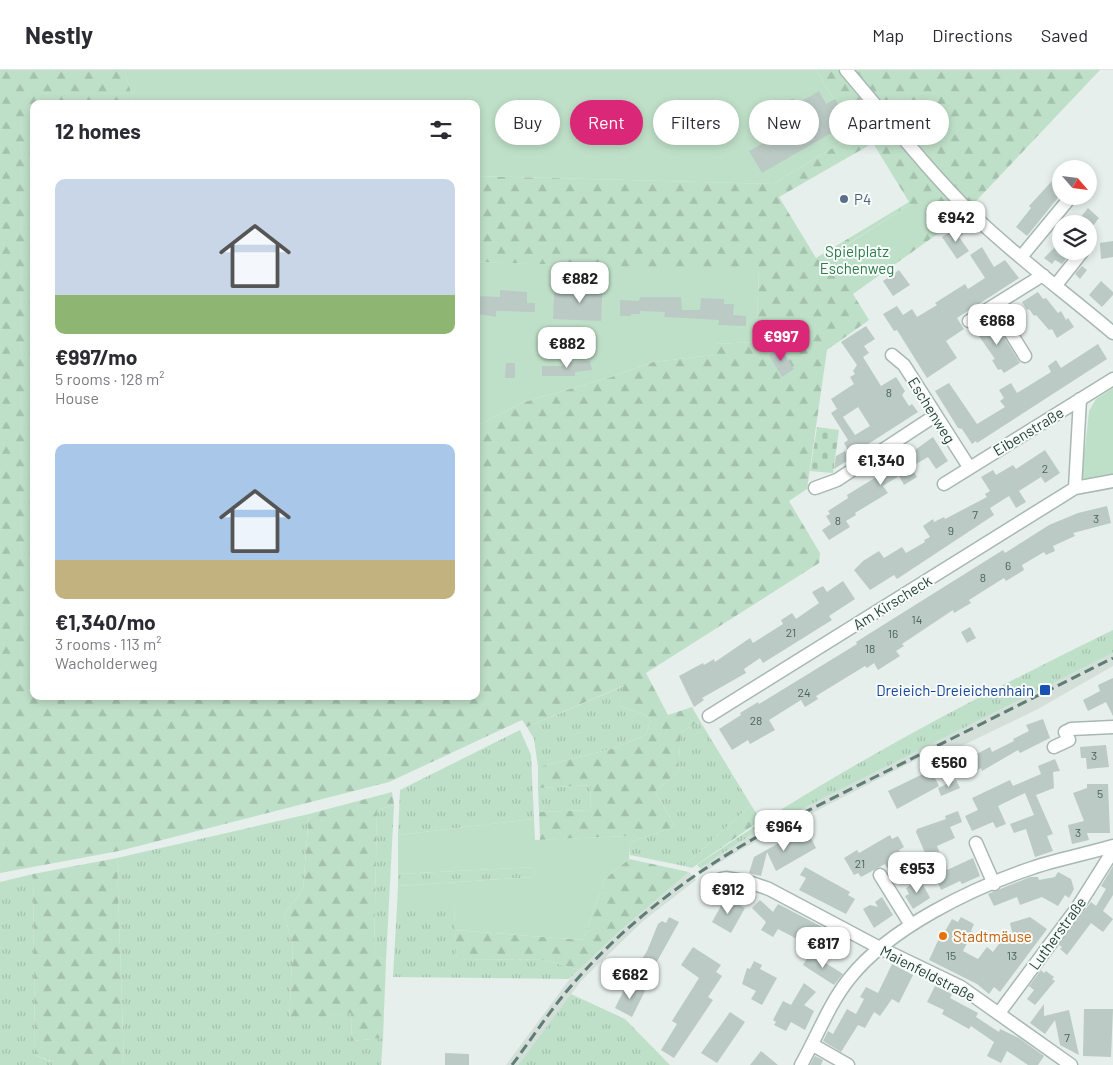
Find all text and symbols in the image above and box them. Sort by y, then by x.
text: Nestly [25,20,93,49]
text: Map [872,24,904,46]
text: Directions [932,24,1013,46]
text: Saved [1041,24,1088,46]
chip: Buy [495,100,560,145]
chip: Rent [570,100,643,145]
chip: Filters [653,100,739,145]
chip: New [749,100,819,145]
chip: Apartment [829,100,949,145]
icon: filters [427,116,455,144]
text: 12 homes [55,118,141,143]
north arrow [1052,160,1098,205]
map controls [1052,160,1097,260]
place label: P4 [854,190,871,208]
marker: P4 [838,193,850,205]
pin: €942 [926,200,986,243]
text: €942 [937,207,975,226]
icon: home [210,211,300,301]
button: layers [1052,215,1097,260]
park label: Spielplatz Eschenweg [820,242,894,277]
pin: €882 [550,262,610,304]
text: €882 [562,268,598,287]
pin: €868 [967,304,1027,346]
text: €868 [979,310,1015,329]
pin: €997 [751,320,811,362]
pin: €882 [537,326,597,369]
text: €997 [763,326,799,345]
text: €882 [549,333,585,352]
text: €997/mo [55,344,137,369]
text: 5 rooms · 128 m² [55,369,164,388]
street label: Eschenweg [905,374,959,446]
house number: 8 [886,385,892,399]
text: House [55,388,99,407]
street label: Eibenstraße [989,403,1067,459]
pin: €1,340 [840,444,922,486]
text: €1,340 [857,450,905,469]
house number: 2 [1042,461,1048,475]
icon: home [210,476,300,566]
house number: 7 [972,507,978,521]
house number: 3 [1093,511,1099,525]
house number: 8 [835,513,841,527]
house number: 9 [948,523,954,537]
house number: 6 [1005,558,1011,572]
street label: Am Kirscheck [849,570,935,633]
house number: 8 [980,570,986,584]
text: €1,340/mo [55,609,156,634]
house number: 14 [912,612,922,626]
house number: 21 [786,625,796,639]
house number: 16 [888,626,898,640]
text: 3 rooms · 113 m² [55,634,161,653]
house number: 18 [865,641,875,655]
text: Wacholderweg [55,653,158,672]
place label: Dreieich-Dreieichenhain [876,681,1034,699]
marker: Dreieich-Dreieichenhain [1038,683,1052,697]
house number: 24 [797,685,811,699]
house number: 28 [750,713,762,727]
pin: €560 [919,746,979,788]
house number: 3 [1091,748,1097,762]
text: €560 [931,752,967,771]
house number: 5 [1097,786,1103,800]
pin: €964 [754,810,814,852]
text: €964 [766,816,802,835]
house number: 3 [1075,825,1081,839]
pin: €953 [887,852,947,894]
house number: 21 [855,856,865,870]
text: €953 [899,858,935,877]
pin: €912 [698,872,758,915]
text: €912 [712,879,744,898]
street label: Lutherstraße [1025,893,1089,973]
pin: €817 [793,926,853,969]
place label: Stadtmäuse [953,927,1032,945]
marker: Stadtmäuse [937,930,949,942]
text: €817 [807,933,839,952]
street label: Maienfeldstraße [877,941,979,1005]
house number: 15 [946,948,956,962]
house number: 13 [1007,948,1017,962]
pin: €682 [600,958,660,1000]
text: €682 [612,964,648,983]
house number: 7 [1064,1030,1070,1044]

